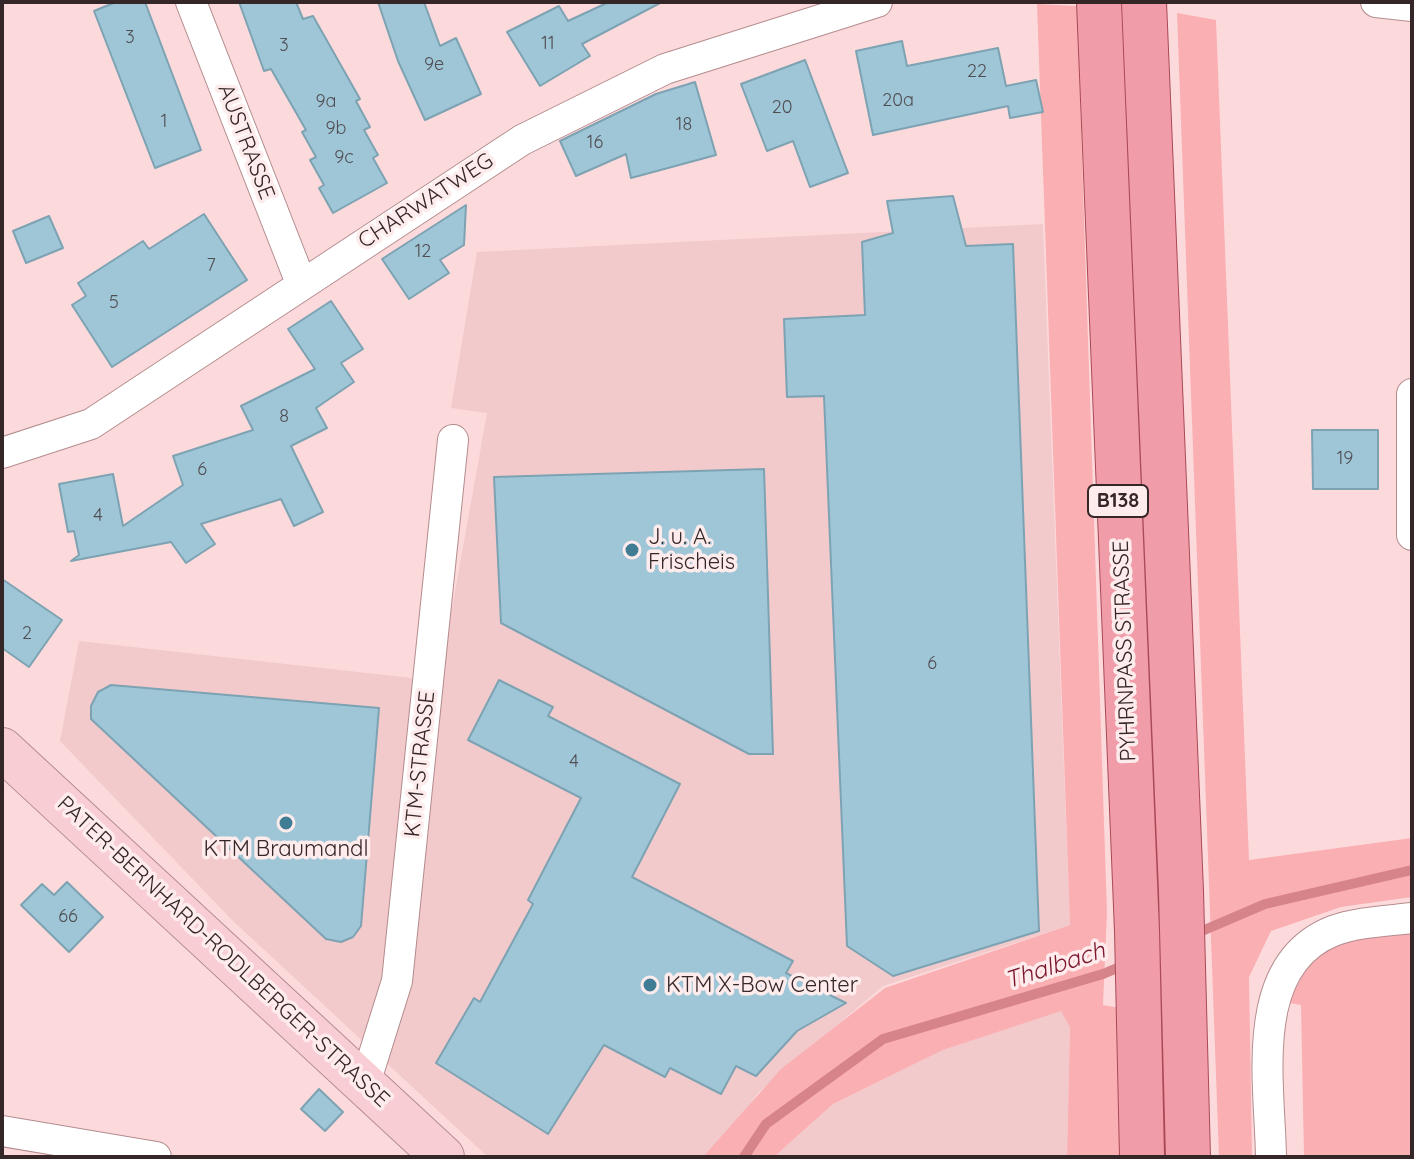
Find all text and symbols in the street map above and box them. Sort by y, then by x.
house number: 3 [125,27,135,49]
house number: 11 [541,33,555,55]
house number: 3 [279,35,289,57]
house number: 9e [424,54,444,76]
house number: 22 [967,61,987,83]
street label: AUSTRASSE [212,81,280,203]
house number: 20a [882,90,914,112]
house number: 9a [316,91,336,113]
house number: 20 [772,97,792,119]
house number: 1 [161,111,167,133]
house number: 18 [676,114,692,136]
house number: 9b [326,118,346,140]
house number: 16 [587,132,603,154]
house number: 9c [334,147,354,169]
street label: CHARWATWEG [354,148,498,254]
house number: 12 [415,241,431,263]
house number: 7 [206,255,216,277]
house number: 5 [109,292,119,314]
house number: 8 [279,406,289,428]
house number: 19 [1337,448,1353,470]
house number: 6 [197,459,207,481]
road number: B138 [1088,485,1148,517]
house number: 4 [93,505,103,527]
place label: J. u. A. Frischeis [648,524,735,576]
street label: PYHRNPASS STRASSE [1108,540,1142,762]
marker: J. u. A. Frischeis [623,541,641,559]
house number: 2 [22,623,32,645]
house number: 6 [927,653,937,675]
street label: KTM-STRASSE [399,690,441,838]
house number: 4 [569,751,579,773]
street label: PATER-BERNHARD-RODLBERGER-STRASSE [51,791,395,1113]
marker: KTM Braumandl [277,814,295,832]
place label: KTM Braumandl [204,836,368,862]
house number: 66 [58,906,78,928]
water label: Thalbach [1001,936,1109,996]
place label: KTM X-Bow Center [666,972,858,998]
marker: KTM X-Bow Center [641,976,659,994]

